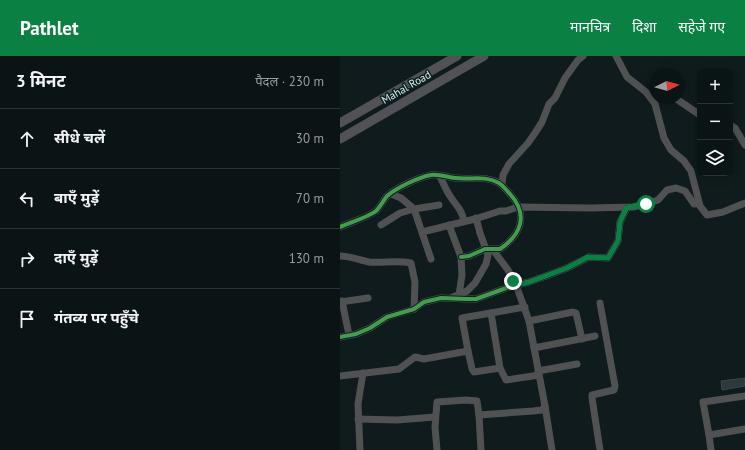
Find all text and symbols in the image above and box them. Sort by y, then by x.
text: Pathlet [20,16,79,40]
text: मानचित्र [570,18,610,36]
text: दिशा [632,18,656,36]
text: सहेजे गए [678,18,725,36]
street label: Mahal Road [379,67,433,107]
north arrow [649,68,685,104]
map controls [697,68,733,176]
button: + [697,68,733,104]
text: 3 मिनट [16,70,66,92]
text: पैदल · 230 m [255,73,324,90]
button: − [697,104,733,140]
icon: ahead [16,128,38,150]
text: सीधे चलें [54,128,105,147]
text: 30 m [296,130,324,147]
button: layers [697,140,733,176]
icon: left [16,188,38,210]
text: बाएँ मुड़ें [54,188,99,207]
text: 70 m [296,190,324,207]
route start [637,195,655,213]
icon: right [16,248,38,270]
text: दाएँ मुड़ें [54,248,98,267]
text: 130 m [289,250,324,267]
route end [504,272,522,290]
icon: arrive [16,308,38,330]
text: गंतव्य पर पहुँचे [54,308,139,327]

